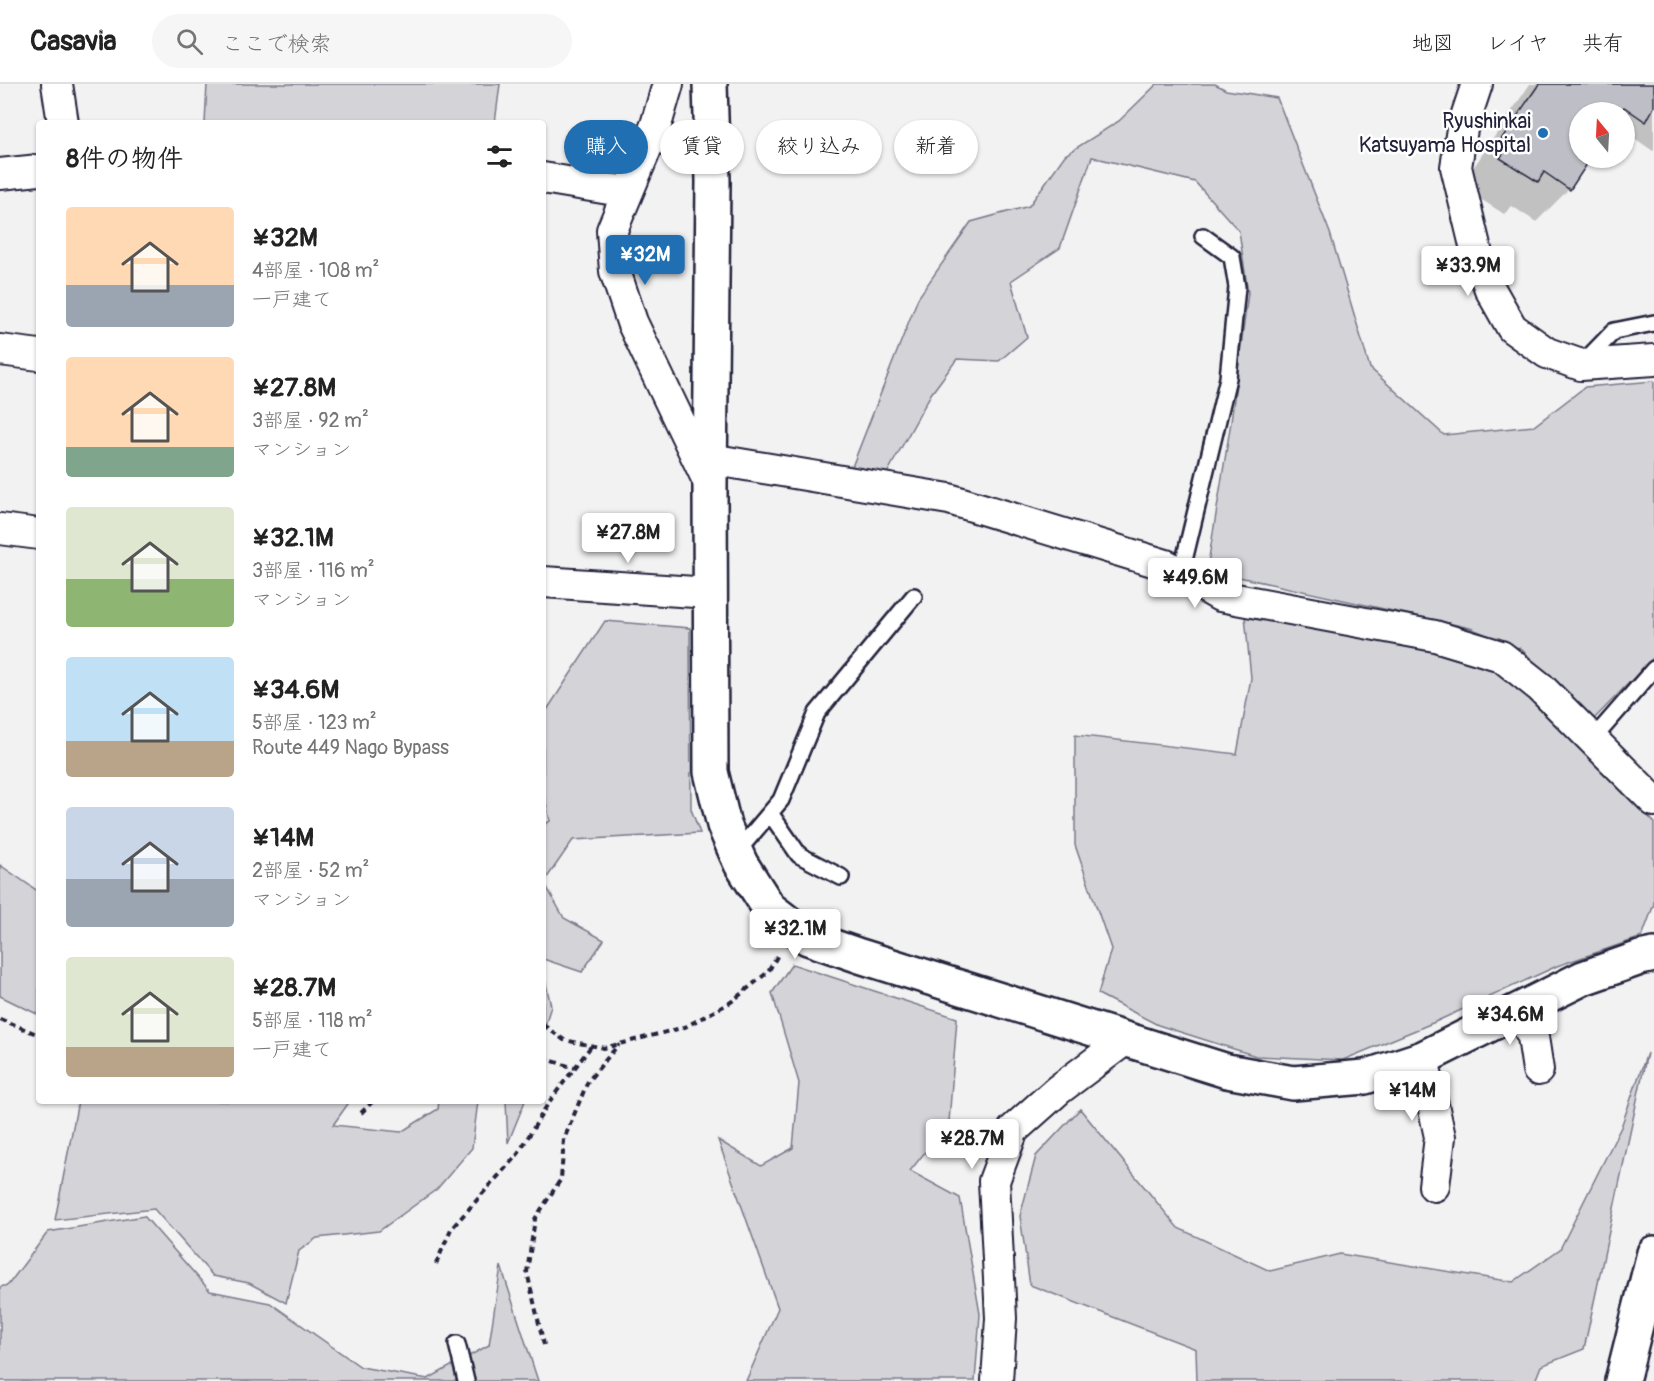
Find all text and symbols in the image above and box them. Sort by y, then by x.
search box [152,14,572,68]
text: Casavia [30,24,116,59]
icon: search [173,25,206,58]
text: ここで検索 [221,30,331,58]
text: 地図 [1412,30,1454,57]
text: レイヤ [1487,30,1549,57]
text: 共有 [1582,30,1624,57]
north arrow [1569,102,1635,168]
map controls [1569,102,1635,168]
place label: Ryushinkai Katsuyama Hospital [1359,108,1531,159]
chip: 購入 [564,120,648,174]
chip: 賃貸 [660,120,744,174]
chip: 絞り込み [756,120,882,174]
chip: 新着 [894,120,978,174]
marker: Ryushinkai Katsuyama Hospital [1536,126,1550,140]
icon: filters [483,140,516,173]
text: 8件の物件 [66,143,183,175]
text: ¥32M [252,222,318,254]
icon: home [114,231,186,303]
pin: ¥32M [609,235,681,286]
text: ¥32M [620,242,670,267]
pin: ¥33.9M [1419,246,1517,297]
text: ¥33.9M [1435,253,1501,278]
text: 4部屋 · 108 m² [252,258,379,283]
text: 一戸建て [252,287,332,312]
text: ¥27.8M [252,372,336,404]
icon: home [114,381,186,453]
text: 3部屋 · 92 m² [252,408,369,433]
text: マンション [252,437,351,462]
pin: ¥27.8M [579,513,677,564]
text: ¥27.8M [596,520,660,545]
text: ¥32.1M [252,522,334,554]
icon: home [114,531,186,603]
text: 3部屋 · 116 m² [252,558,375,583]
pin: ¥49.6M [1146,558,1244,609]
text: ¥49.6M [1162,565,1228,590]
text: マンション [252,587,351,612]
text: ¥34.6M [252,674,339,706]
icon: home [114,681,186,753]
text: 5部屋 · 123 m² [252,710,376,735]
text: Route 449 Nago Bypass [252,735,449,760]
text: ¥14M [252,822,314,854]
icon: home [114,831,186,903]
text: 2部屋 · 52 m² [252,858,369,883]
text: マンション [252,887,351,912]
pin: ¥32.1M [746,909,844,960]
text: ¥32.1M [764,916,826,941]
text: ¥28.7M [252,972,336,1004]
icon: home [114,981,186,1053]
pin: ¥34.6M [1461,995,1559,1046]
text: ¥34.6M [1476,1002,1544,1027]
text: 5部屋 · 118 m² [252,1008,373,1033]
text: 一戸建て [252,1037,332,1062]
pin: ¥14M [1376,1071,1448,1122]
text: ¥14M [1388,1078,1436,1103]
pin: ¥28.7M [923,1119,1021,1170]
text: ¥28.7M [940,1126,1004,1151]

